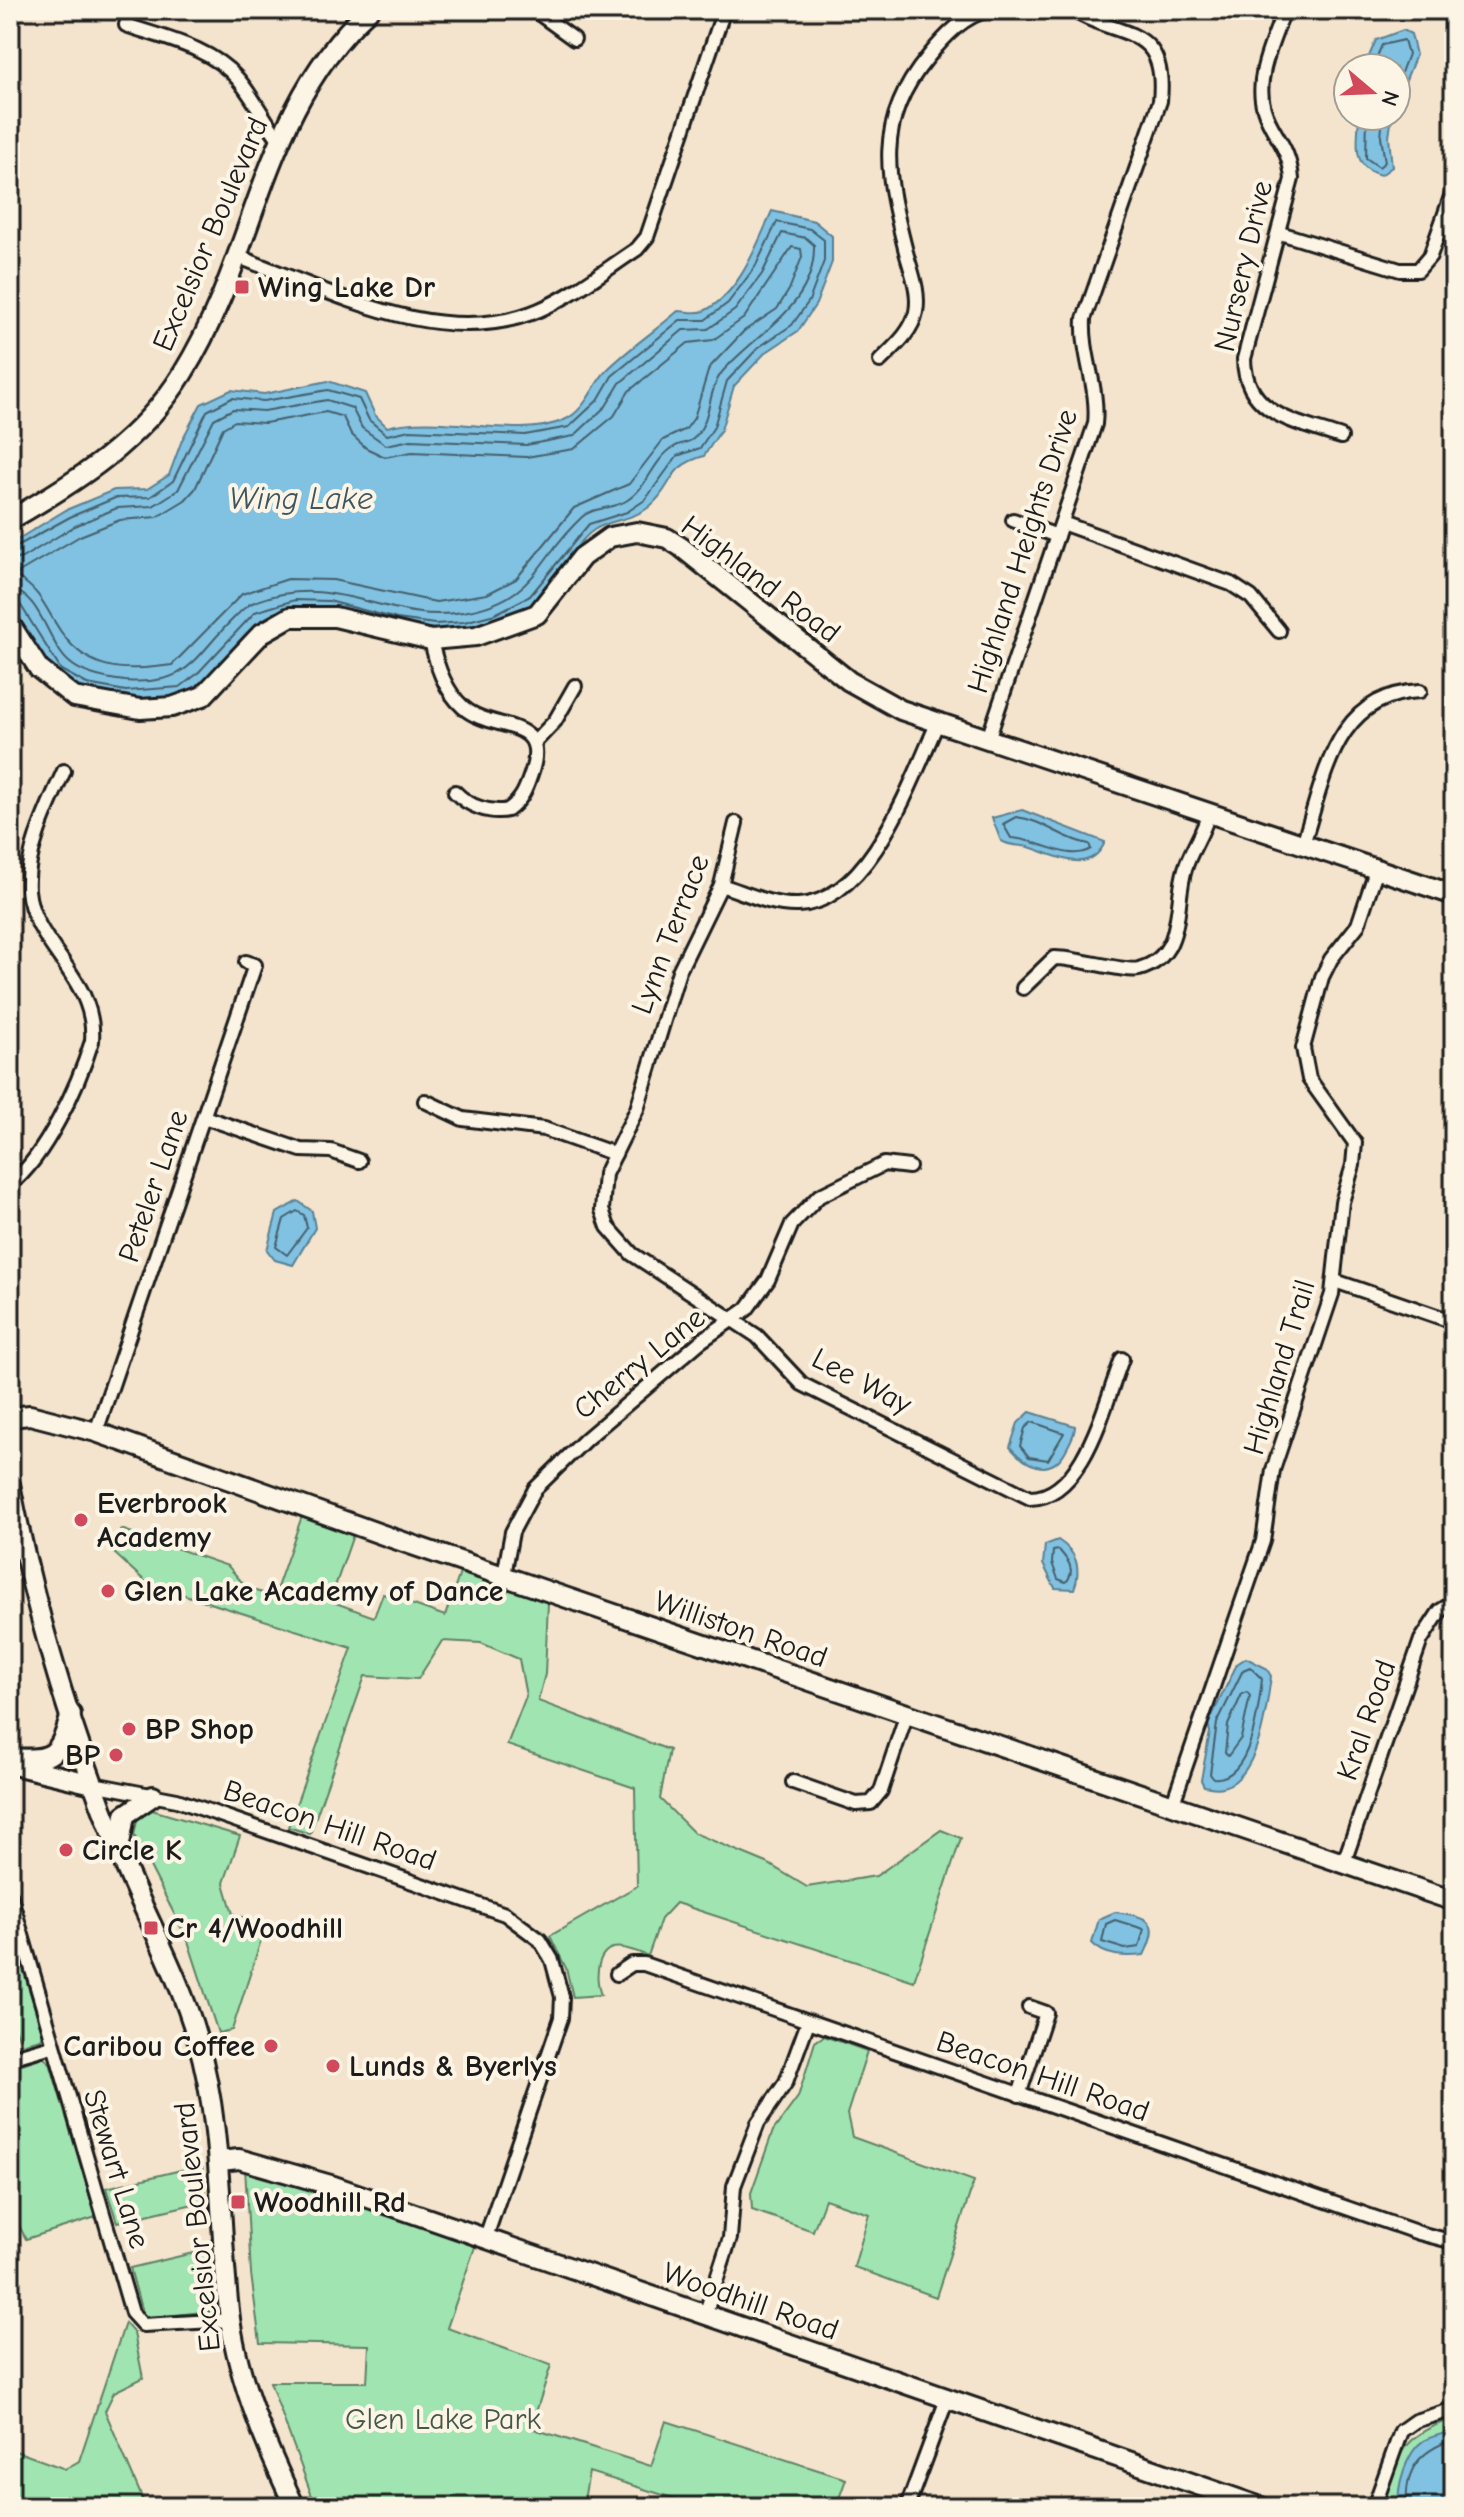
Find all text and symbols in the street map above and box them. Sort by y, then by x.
north arrow [1332,52,1412,132]
text: N [1375,87,1405,109]
street label: Excelsior Boulevard [145,112,276,356]
street label: Nursery Drive [1207,177,1280,355]
place label: Wing Lake Dr [258,270,435,305]
marker: Wing Lake Dr [233,278,251,296]
street label: Highland Heights Drive [960,405,1085,697]
water label: Wing Lake [229,480,373,517]
street label: Highland Road [674,508,847,650]
street label: Lynn Terrace [624,849,717,1019]
street label: Peteler Lane [111,1106,196,1267]
street label: Highland Trail [1236,1276,1323,1459]
street label: Cherry Lane [567,1300,712,1427]
street label: Lee Way [806,1341,918,1422]
place label: Everbrook Academy [97,1486,227,1555]
marker: Everbrook Academy [72,1511,90,1529]
place label: Glen Lake Academy of Dance [124,1574,503,1609]
marker: Glen Lake Academy of Dance [99,1582,117,1600]
street label: Williston Road [650,1584,832,1675]
street label: Kral Road [1330,1655,1403,1785]
place label: BP Shop [145,1712,254,1747]
marker: BP Shop [120,1720,138,1738]
place label: BP [65,1738,100,1773]
marker: BP [107,1746,125,1764]
street label: Beacon Hill Road [219,1773,441,1878]
place label: Circle K [82,1833,182,1868]
marker: Circle K [57,1841,75,1859]
place label: Cr 4/Woodhill [167,1911,343,1946]
marker: Cr 4/Woodhill [142,1919,160,1937]
street label: Beacon Hill Road [932,2024,1154,2129]
place label: Caribou Coffee [63,2029,255,2064]
marker: Caribou Coffee [262,2037,280,2055]
place label: Lunds & Byerlys [349,2049,557,2084]
marker: Lunds & Byerlys [324,2057,342,2075]
street label: Stewart Lane [76,2085,157,2253]
street label: Excelsior Boulevard [167,2101,228,2353]
place label: Woodhill Rd [254,2185,406,2220]
marker: Woodhill Rd [229,2193,247,2211]
street label: Woodhill Road [658,2255,843,2348]
park label: Glen Lake Park [345,2402,541,2437]

